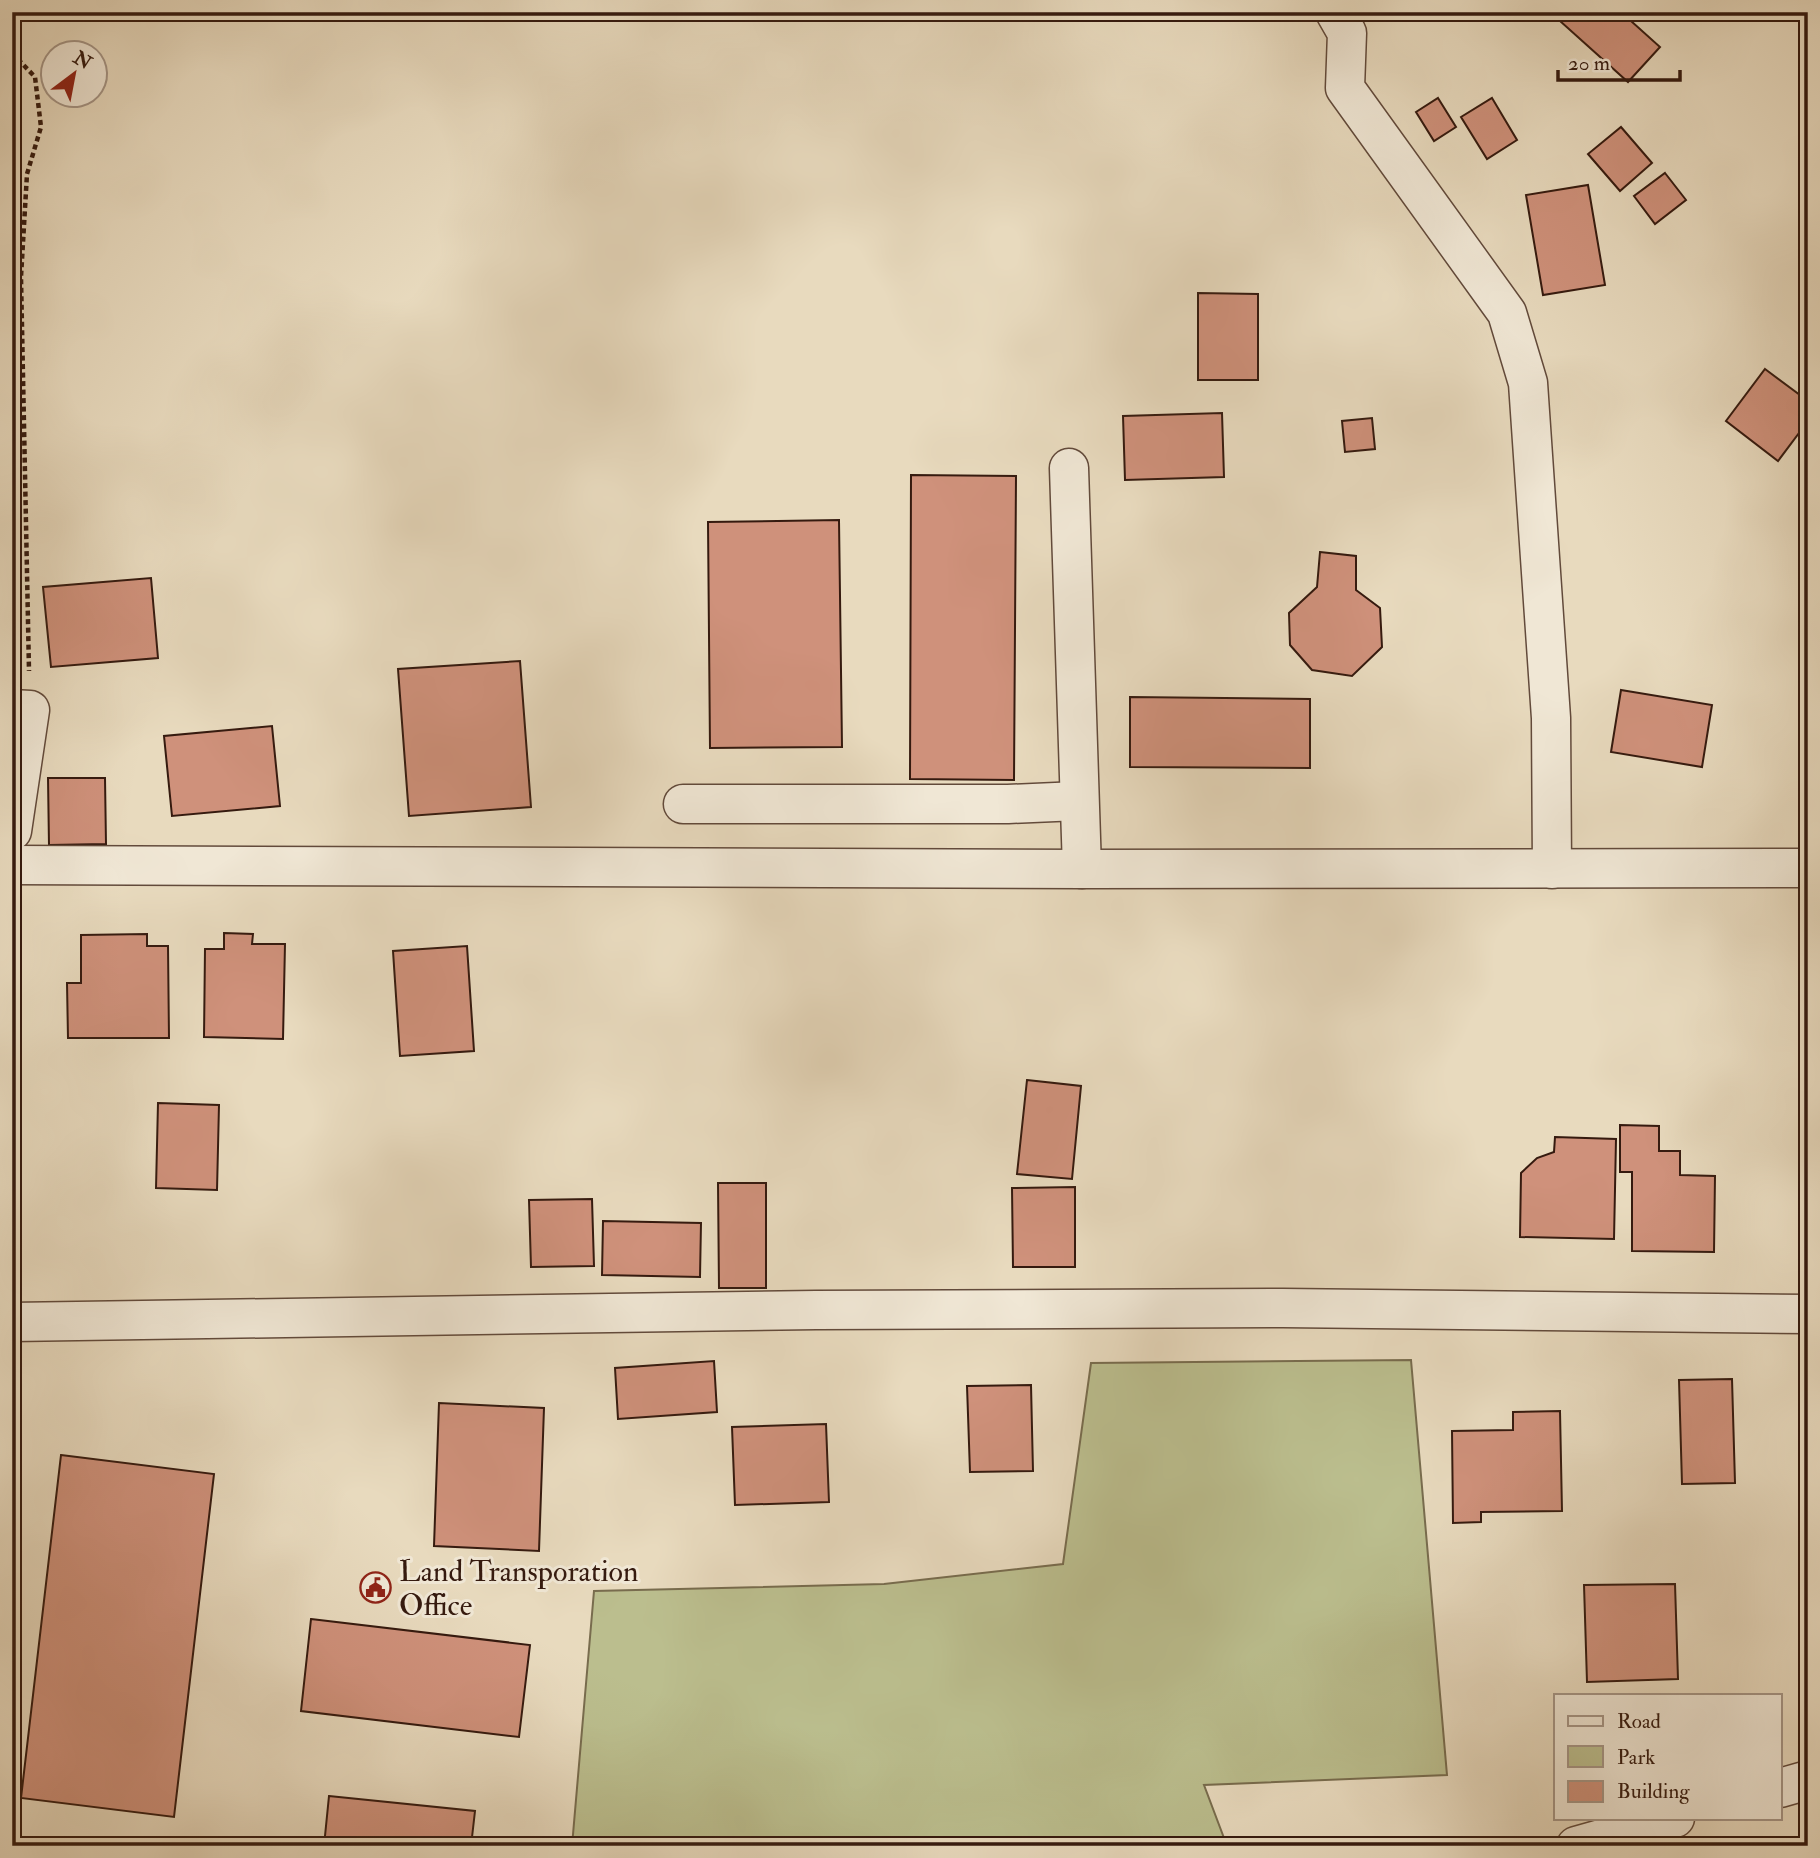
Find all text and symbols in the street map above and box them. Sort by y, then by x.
north arrow [38,38,108,108]
scale bar [1558,38,1680,82]
text: N [68,45,97,76]
text: 20 m [1568,50,1610,77]
place label: Land Transporation Office [399,1553,638,1624]
public building icon: Land Transporation Office [359,1571,393,1605]
legend [1554,1694,1782,1820]
text: Road [1617,1708,1662,1735]
text: Park [1617,1744,1655,1771]
text: Building [1617,1778,1690,1805]

